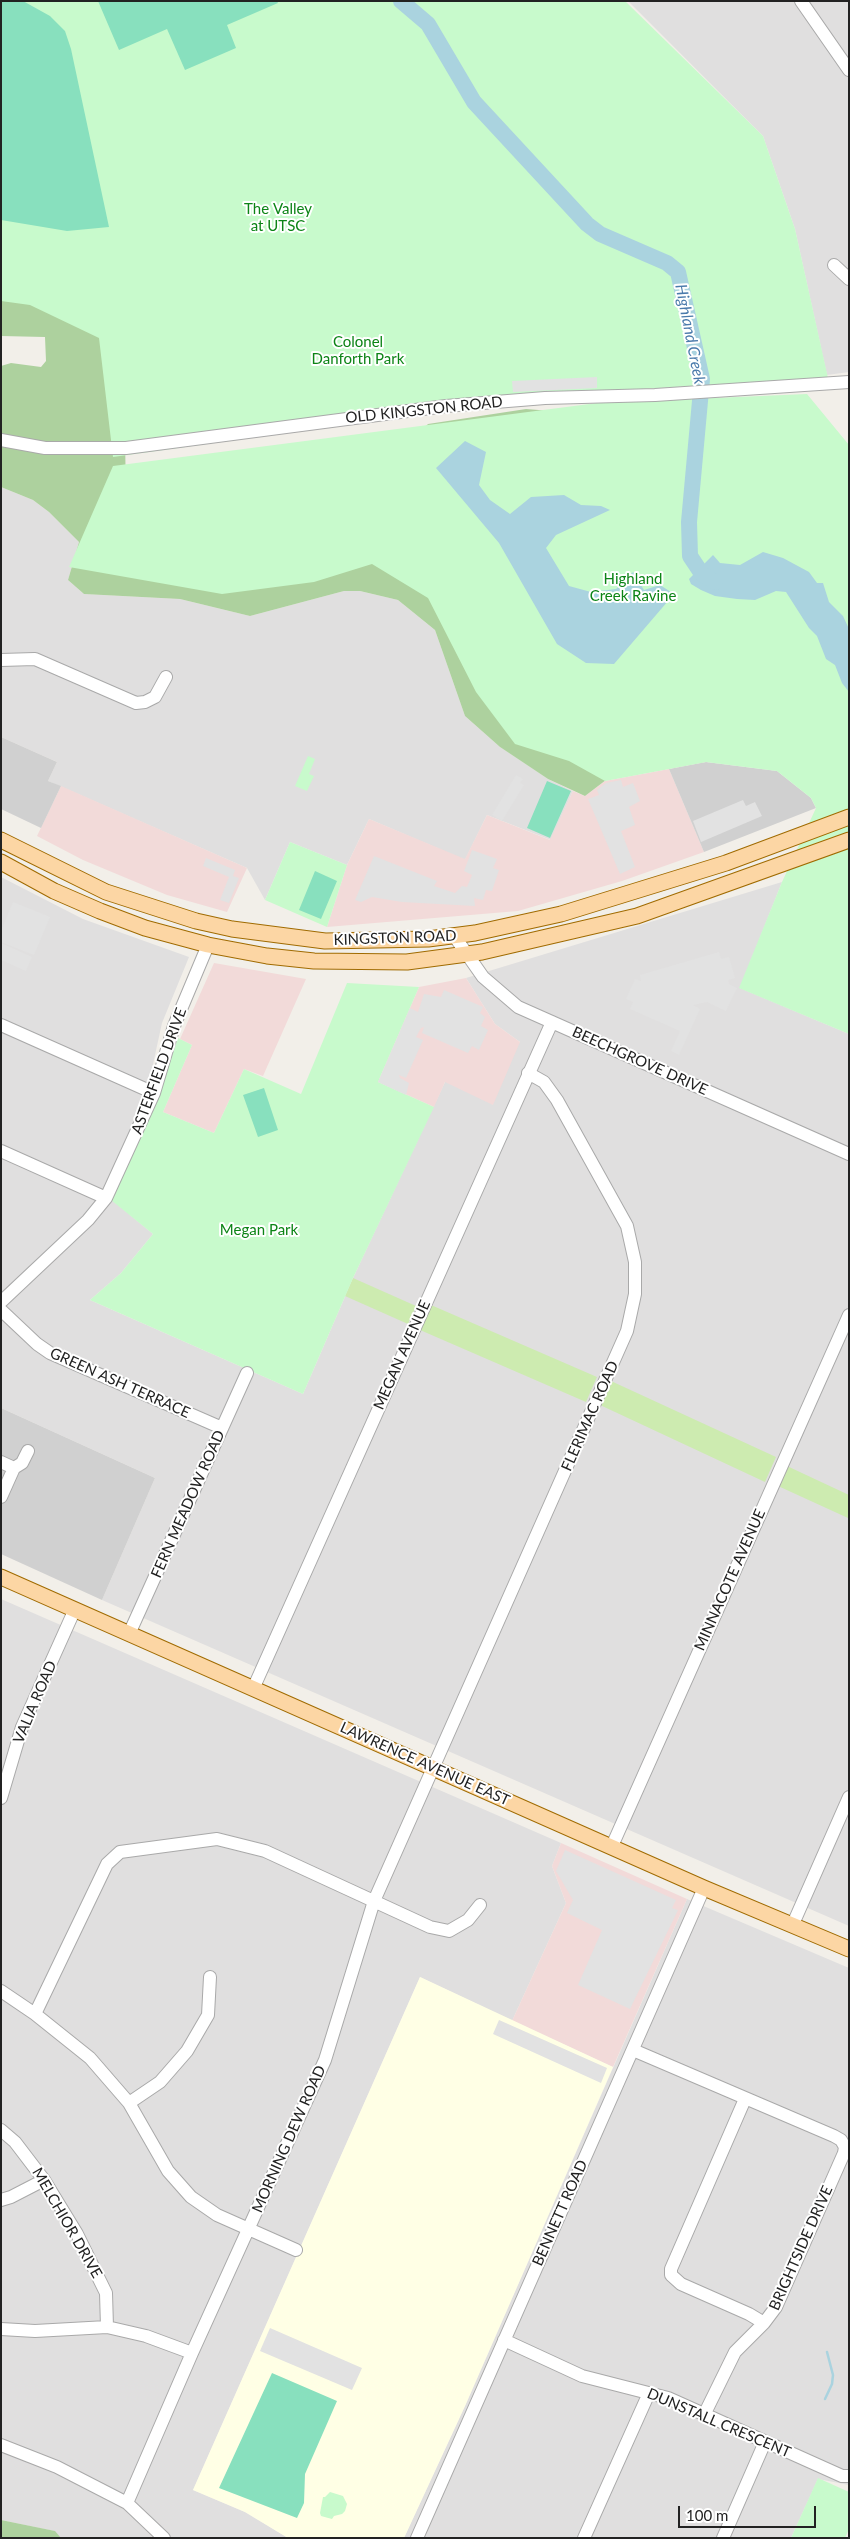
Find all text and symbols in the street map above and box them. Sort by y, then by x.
park label: The Valley at UTSC [244,200,312,235]
water label: Highland Creek [671,282,709,386]
park label: Colonel Danforth Park [312,333,404,368]
street label: OLD KINGSTON ROAD [345,393,503,427]
park label: Highland Creek Ravine [590,570,676,605]
street label: KINGSTON ROAD [333,927,457,949]
street label: ASTERFIELD DRIVE [128,1005,190,1137]
street label: BEECHGROVE DRIVE [569,1023,711,1099]
park label: Megan Park [220,1221,298,1239]
street label: MEGAN AVENUE [370,1297,434,1413]
street label: GREEN ASH TERRACE [47,1344,193,1422]
street label: FLERIMAC ROAD [558,1358,622,1474]
street label: FERN MEADOW ROAD [147,1427,229,1581]
street label: MINNACOTE AVENUE [691,1506,769,1654]
street label: VALIA ROAD [10,1658,60,1746]
street label: LAWRENCE AVENUE EAST [337,1718,513,1810]
street label: MORNING DEW ROAD [248,2063,330,2215]
street label: BENNETT ROAD [529,2157,591,2269]
street label: MELCHIOR DRIVE [28,2165,106,2281]
street label: BRIGHTSIDE DRIVE [765,2183,837,2313]
street label: DUNSTALL CRESCENT [644,2385,794,2461]
scale bar [680,2496,818,2528]
text: 100 m [686,2506,728,2524]

